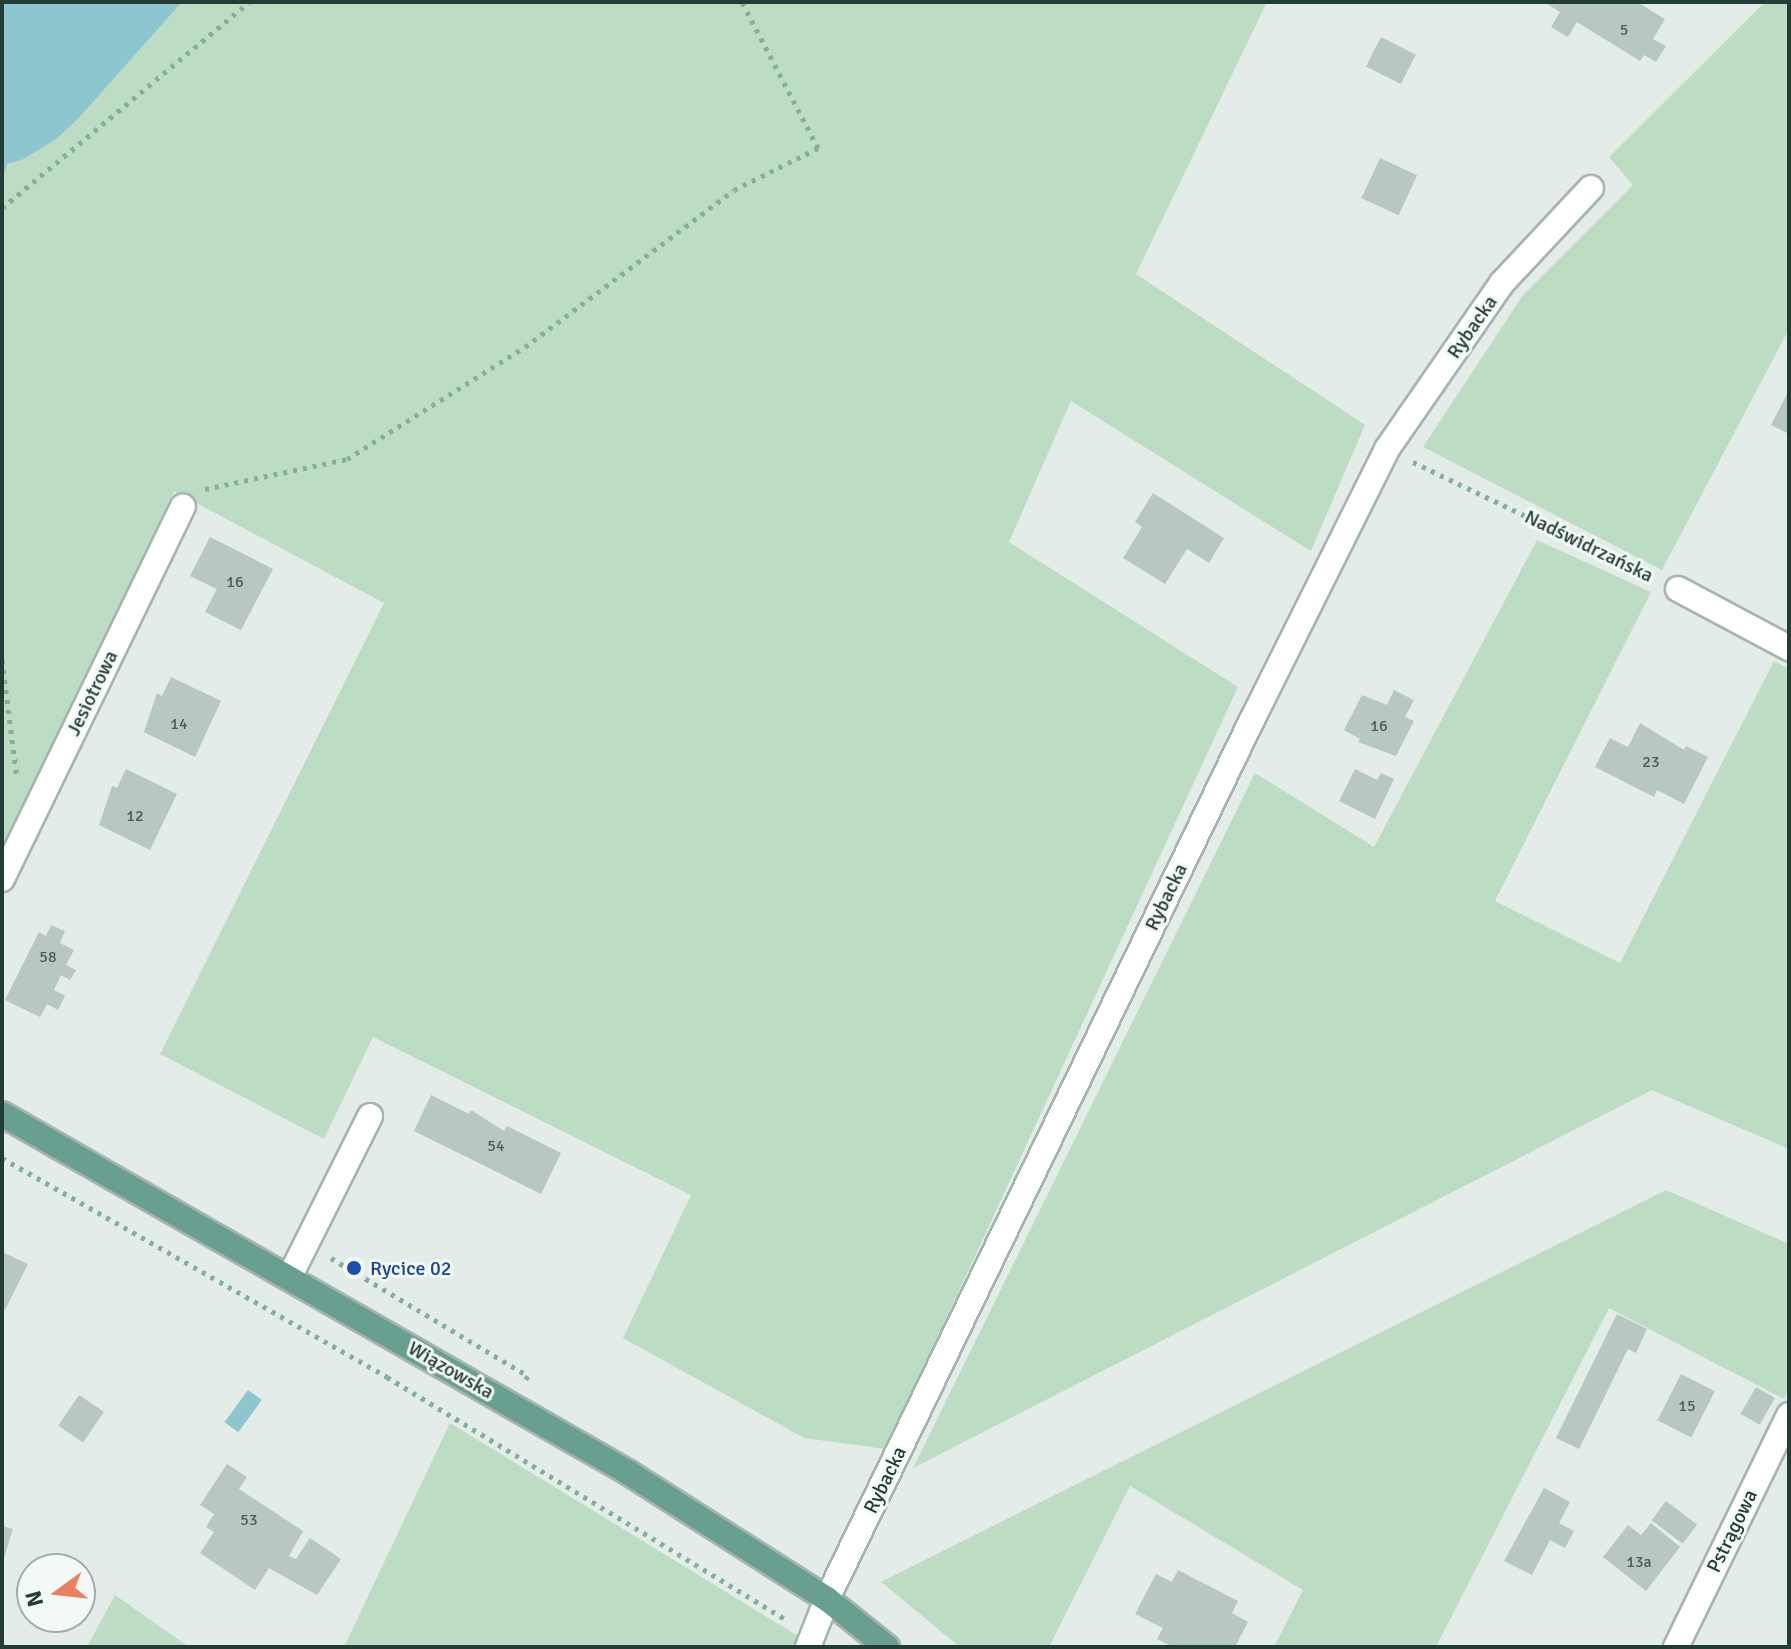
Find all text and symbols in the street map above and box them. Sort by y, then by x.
house number: 5 [1620,20,1628,40]
street label: Rybacka [1442,291,1502,363]
street label: Nadświdrzańska [1521,504,1657,588]
house number: 16 [226,572,244,592]
street label: Jesiotrowa [61,646,123,740]
house number: 14 [170,714,188,734]
house number: 16 [1370,716,1388,736]
house number: 23 [1642,752,1660,772]
house number: 12 [126,806,144,826]
street label: Rybacka [1140,860,1192,934]
house number: 58 [39,947,57,967]
house number: 54 [487,1136,505,1156]
place label: Rycice 02 [370,1256,451,1280]
marker: Rycice 02 [345,1259,363,1277]
street label: Wiązowska [404,1336,498,1404]
house number: 15 [1678,1396,1696,1416]
street label: Rybacka [859,1443,911,1517]
street label: Pstrągowa [1702,1486,1762,1576]
house number: 53 [240,1510,258,1530]
house number: 13a [1626,1552,1652,1572]
north arrow [16,1553,96,1633]
text: N [19,1588,49,1610]

